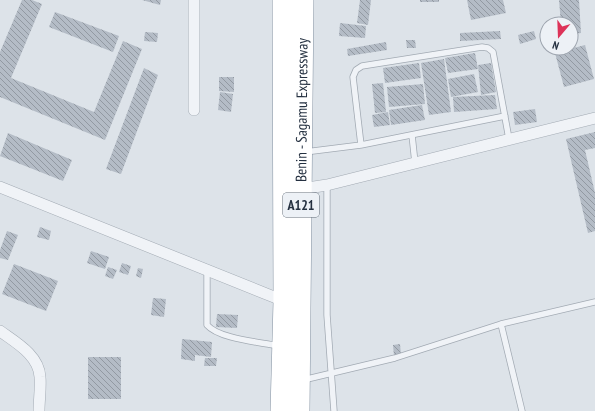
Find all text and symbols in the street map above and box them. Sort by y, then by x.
north arrow [539,16,579,56]
street label: Benin - Sagamu Expressway [291,38,312,182]
text: N [551,38,561,53]
road number: A121 [283,193,319,217]

